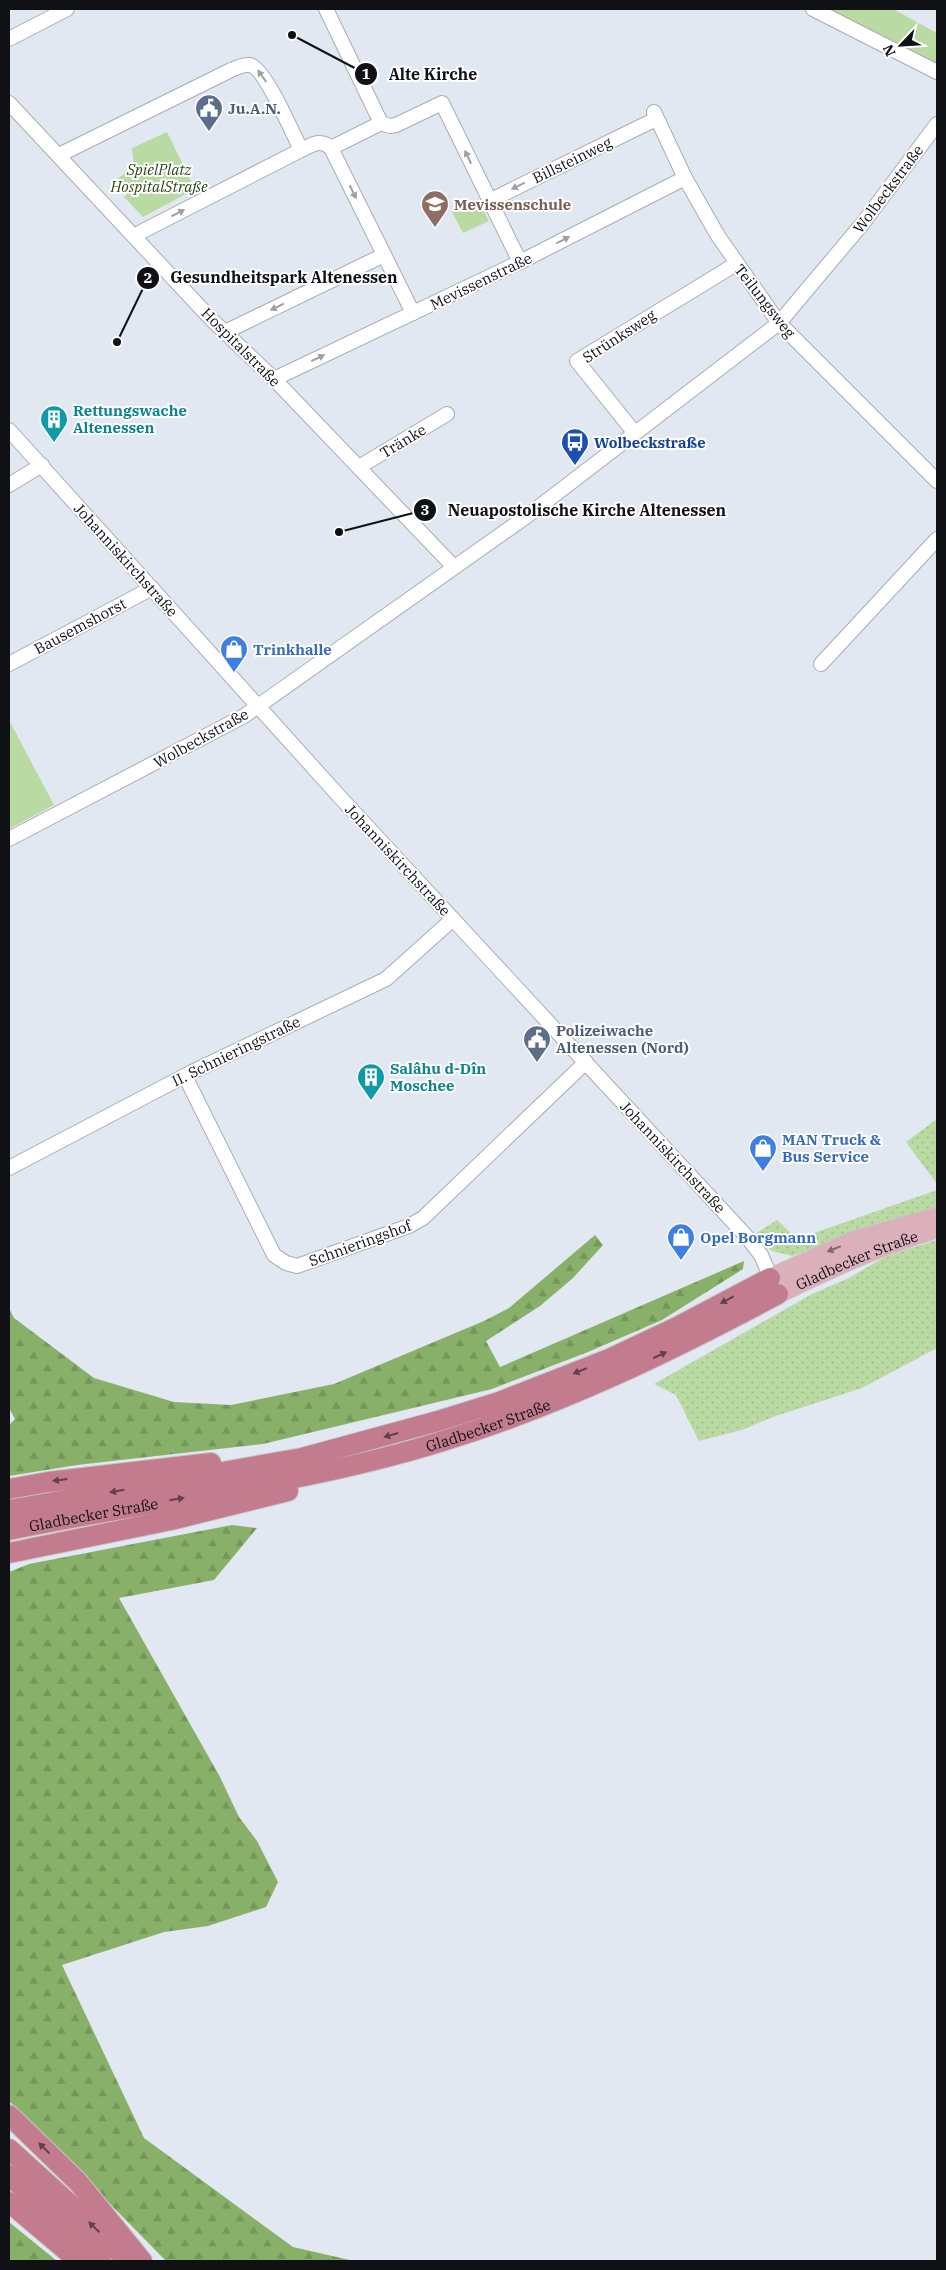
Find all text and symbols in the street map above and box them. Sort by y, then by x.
north arrow [876,20,926,70]
text: N [879,42,900,59]
callout: Alte Kirche [354,59,487,90]
text: 1 [361,64,371,83]
text: Alte Kirche [389,64,477,84]
one-way arrow [257,69,267,83]
public building icon: Ju.A.N. [194,93,224,132]
place label: Ju.A.N. [228,99,281,118]
street label: Billsteinweg [529,133,615,187]
street label: Wolbeckstraße [849,141,927,237]
one-way arrow [463,149,472,164]
park label: SpielPlatz HospitalStraße [109,160,208,196]
one-way arrow [511,182,525,190]
one-way arrow [348,184,357,199]
school or university icon: Mevissenschule [420,189,450,228]
place label: Mevissenschule [454,195,571,214]
one-way arrow [170,209,185,217]
one-way arrow [556,236,570,244]
street label: Mevissenstraße [427,248,535,314]
street label: Teilungsweg [730,260,800,342]
callout: Gesundheitspark Altenessen [135,262,408,293]
text: Gesundheitspark Altenessen [170,267,398,287]
text: 2 [143,268,153,287]
street label: Hospitalstraße [197,303,285,391]
one-way arrow [270,303,284,311]
street label: Strünksweg [579,305,659,367]
one-way arrow [311,354,325,362]
place label: Rettungswache Altenessen [73,401,187,437]
building icon: Rettungswache Altenessen [39,404,69,443]
street label: Tränke [376,420,430,462]
bus stop icon: Wolbeckstraße [560,427,590,466]
place label: Wolbeckstraße [594,433,706,452]
callout: Neuapostolische Kirche Altenessen [413,495,736,526]
street label: Johanniskirchstraße [70,499,182,621]
text: 3 [420,500,430,519]
text: Neuapostolische Kirche Altenessen [448,500,727,520]
street label: Bausemshorst [31,594,129,658]
shop icon: Trinkhalle [219,634,249,673]
place label: Trinkhalle [253,640,332,659]
street label: Wolbeckstraße [150,704,252,772]
street label: Johanniskirchstraße [341,800,455,920]
street label: II. Schnieringstraße [169,1012,303,1090]
place label: Polizeiwache Altenessen (Nord) [556,1021,689,1057]
public building icon: Polizeiwache Altenessen (Nord) [522,1024,552,1063]
place label: Salâhu d-Dîn Moschee [390,1059,486,1095]
building icon: Salâhu d-Dîn Moschee [356,1062,386,1101]
street label: Johanniskirchstraße [616,1097,730,1217]
place label: MAN Truck & Bus Service [782,1130,881,1166]
shop icon: MAN Truck & Bus Service [748,1133,778,1172]
street label: Schnieringshof [306,1215,415,1270]
shop icon: Opel Borgmann [666,1222,696,1261]
street label: Gladbecker Straße [792,1226,920,1294]
place label: Opel Borgmann [700,1228,816,1247]
one-way arrow [826,1246,841,1253]
one-way arrow [719,1296,734,1304]
one-way arrow [653,1351,667,1359]
one-way arrow [573,1367,587,1375]
street label: Gladbecker Straße [423,1394,553,1455]
one-way arrow [383,1431,398,1439]
one-way arrow [52,1476,68,1484]
one-way arrow [108,1487,124,1495]
street label: Gladbecker Straße [27,1493,160,1535]
one-way arrow [169,1494,185,1502]
one-way arrow [38,2142,50,2154]
one-way arrow [89,2221,101,2233]

